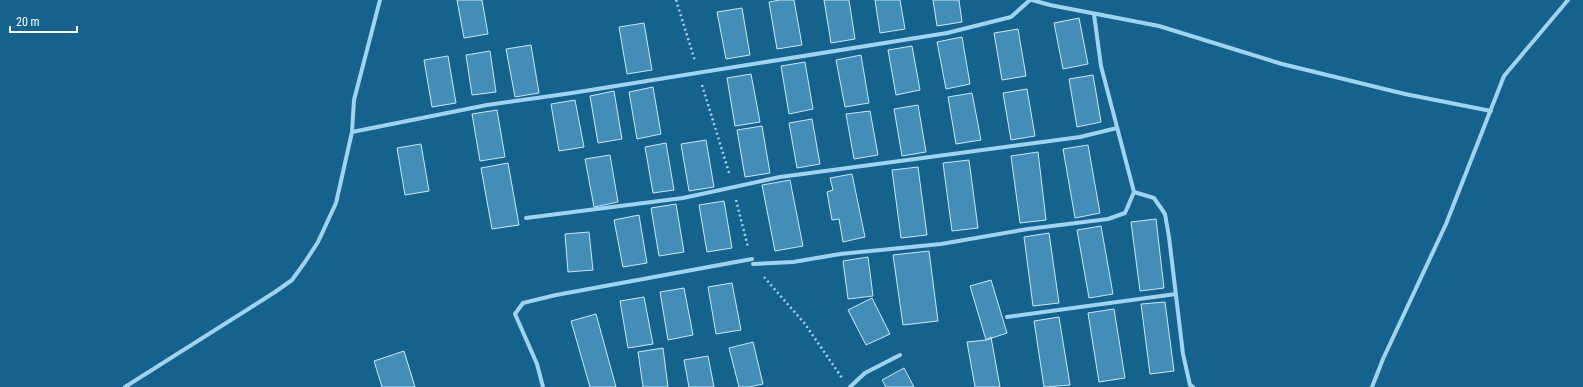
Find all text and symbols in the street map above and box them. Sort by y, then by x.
scale bar [10,8,77,34]
text: 20 m [16,15,40,29]

